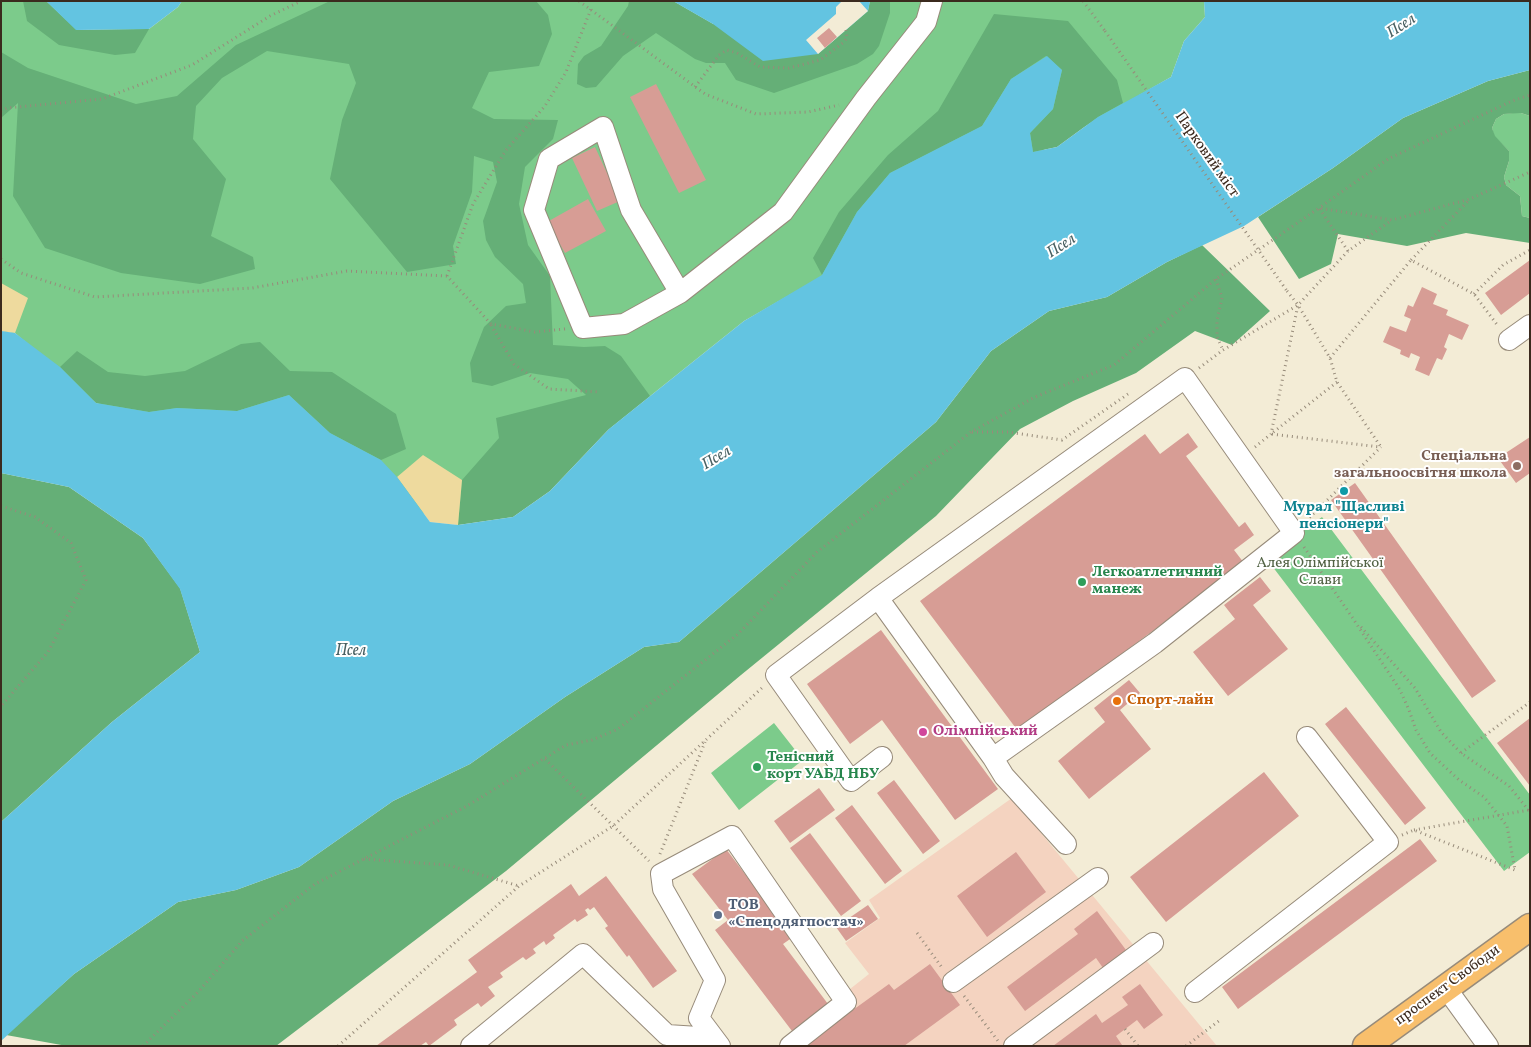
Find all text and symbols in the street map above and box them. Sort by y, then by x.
water label: Псел [1384,11,1420,43]
street label: Парковий міст [1170,109,1242,201]
water label: Псел [1044,231,1080,263]
water label: Псел [699,443,735,475]
place label: Спеціальна загальноосвітня школа [1334,448,1507,483]
marker: Спеціальна загальноосвітня школа [1511,460,1523,472]
marker: Мурал "Щасливі пенсіонери" [1338,485,1350,497]
place label: Мурал "Щасливі пенсіонери" [1283,499,1405,534]
park label: Алея Олімпійської Слави [1256,555,1384,590]
place label: Легкоатлетичний манеж [1092,564,1223,599]
marker: Легкоатлетичний манеж [1076,576,1088,588]
water label: Псел [336,642,366,662]
place label: Спорт-лайн [1127,692,1214,710]
marker: Спорт-лайн [1111,695,1123,707]
place label: Олімпійський [933,723,1038,741]
marker: Олімпійський [917,726,929,738]
place label: Тенісний корт УАБД НБУ [767,749,879,784]
marker: Тенісний корт УАБД НБУ [751,761,763,773]
place label: ТОВ «Спецодягпостач» [728,897,864,932]
marker: ТОВ «Спецодягпостач» [712,909,724,921]
street label: проспект Свободи [1392,942,1504,1030]

